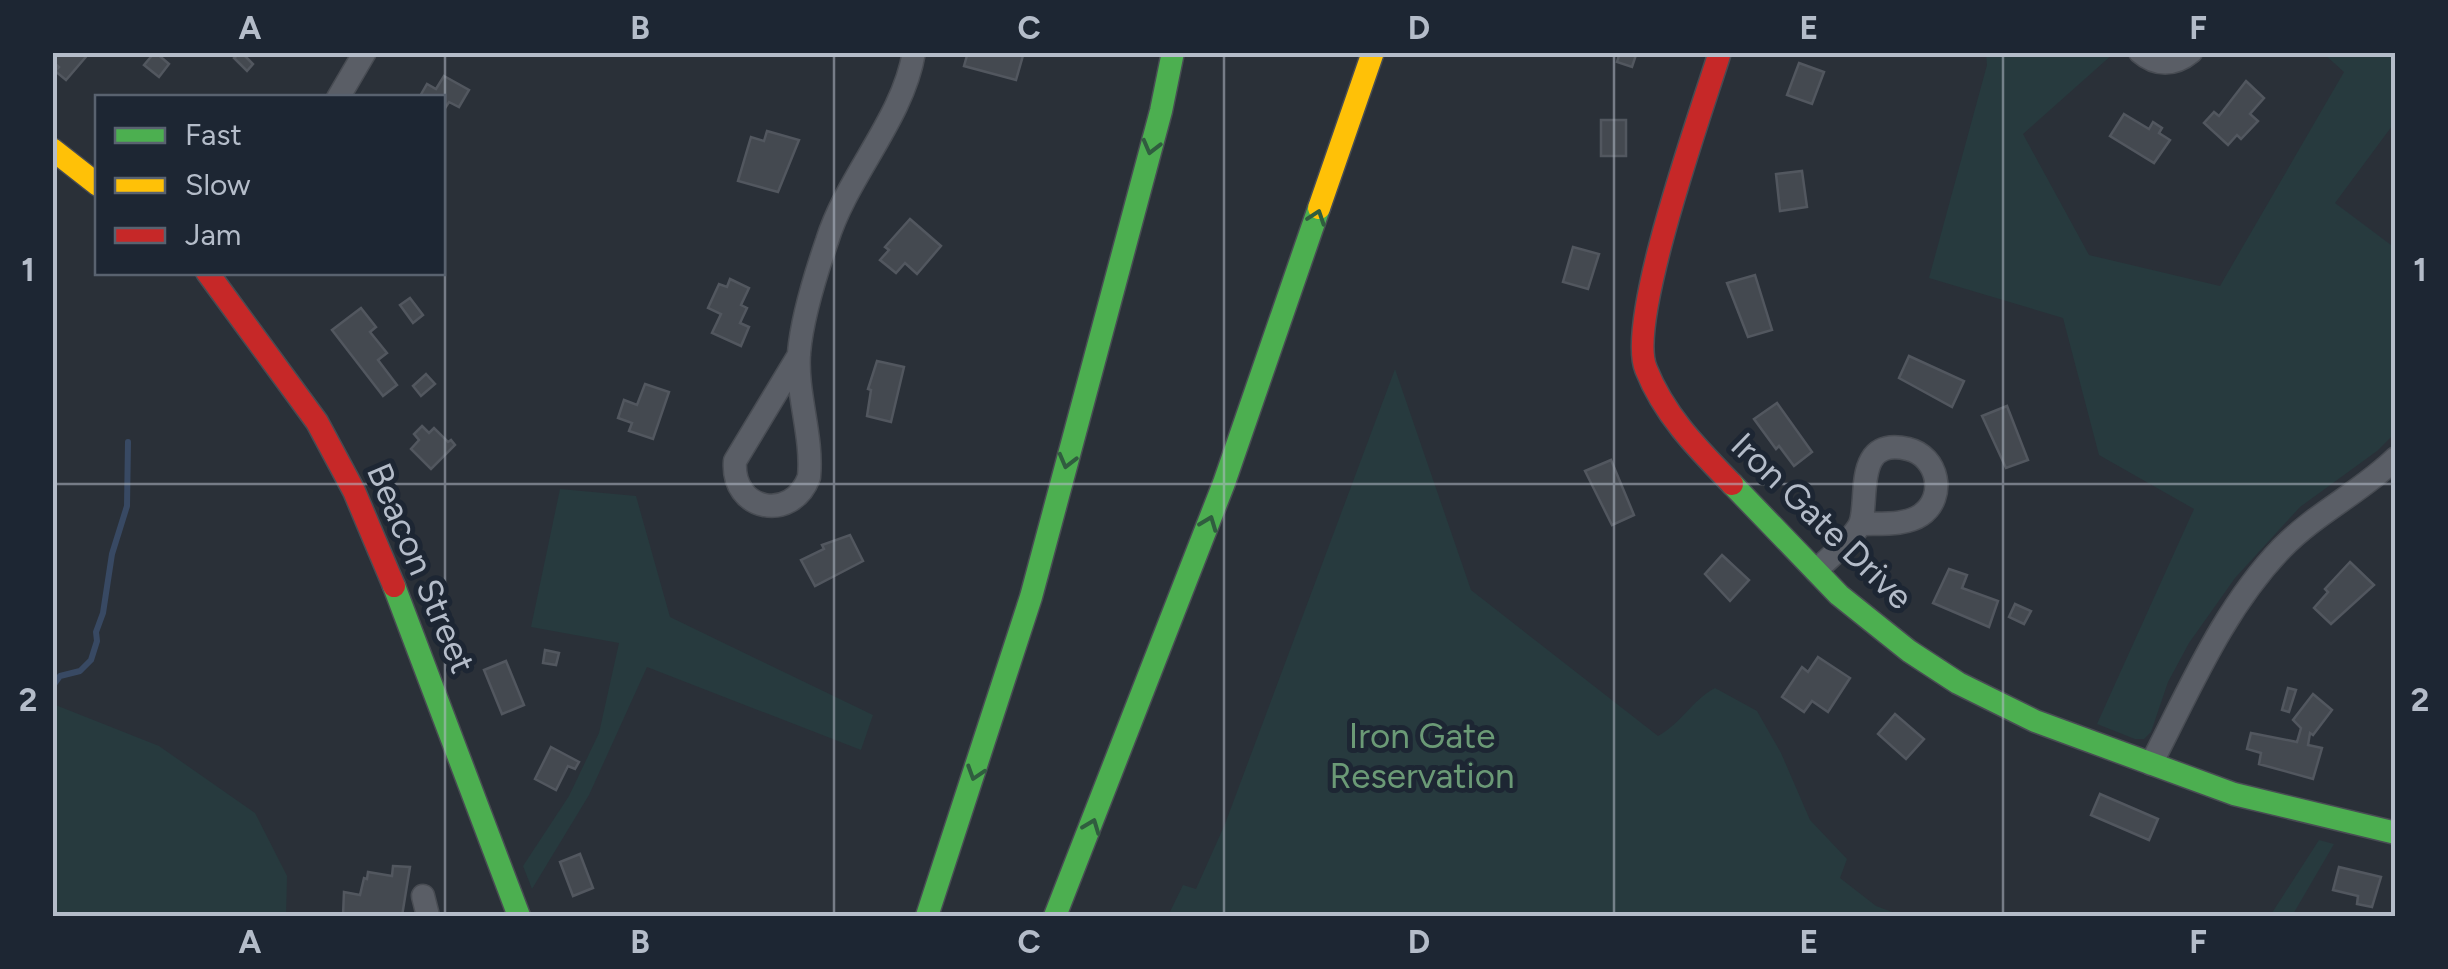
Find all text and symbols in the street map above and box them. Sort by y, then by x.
text: A [239,9,262,47]
text: B [630,9,650,47]
text: C [1017,9,1041,47]
text: D [1408,9,1430,47]
text: E [1800,9,1818,47]
text: F [2189,9,2207,47]
legend [95,95,445,275]
text: Fast [185,116,242,153]
one-way arrow [1142,138,1163,155]
text: Slow [185,166,251,203]
one-way arrow [1305,209,1326,226]
text: Jam [185,216,241,253]
text: 1 [21,251,35,289]
text: 1 [2413,251,2427,289]
street label: Iron Gate Drive [1723,424,1921,618]
one-way arrow [1058,452,1079,469]
street label: Beacon Street [358,457,484,679]
one-way arrow [1197,515,1217,533]
text: 2 [19,681,37,719]
text: 2 [2411,681,2429,719]
park label: Iron Gate Reservation [1329,715,1515,797]
one-way arrow [966,764,987,781]
one-way arrow [1080,818,1100,836]
text: A [239,923,262,961]
text: B [630,923,650,961]
text: C [1017,923,1041,961]
text: D [1408,923,1430,961]
text: E [1800,923,1818,961]
text: F [2189,923,2207,961]

